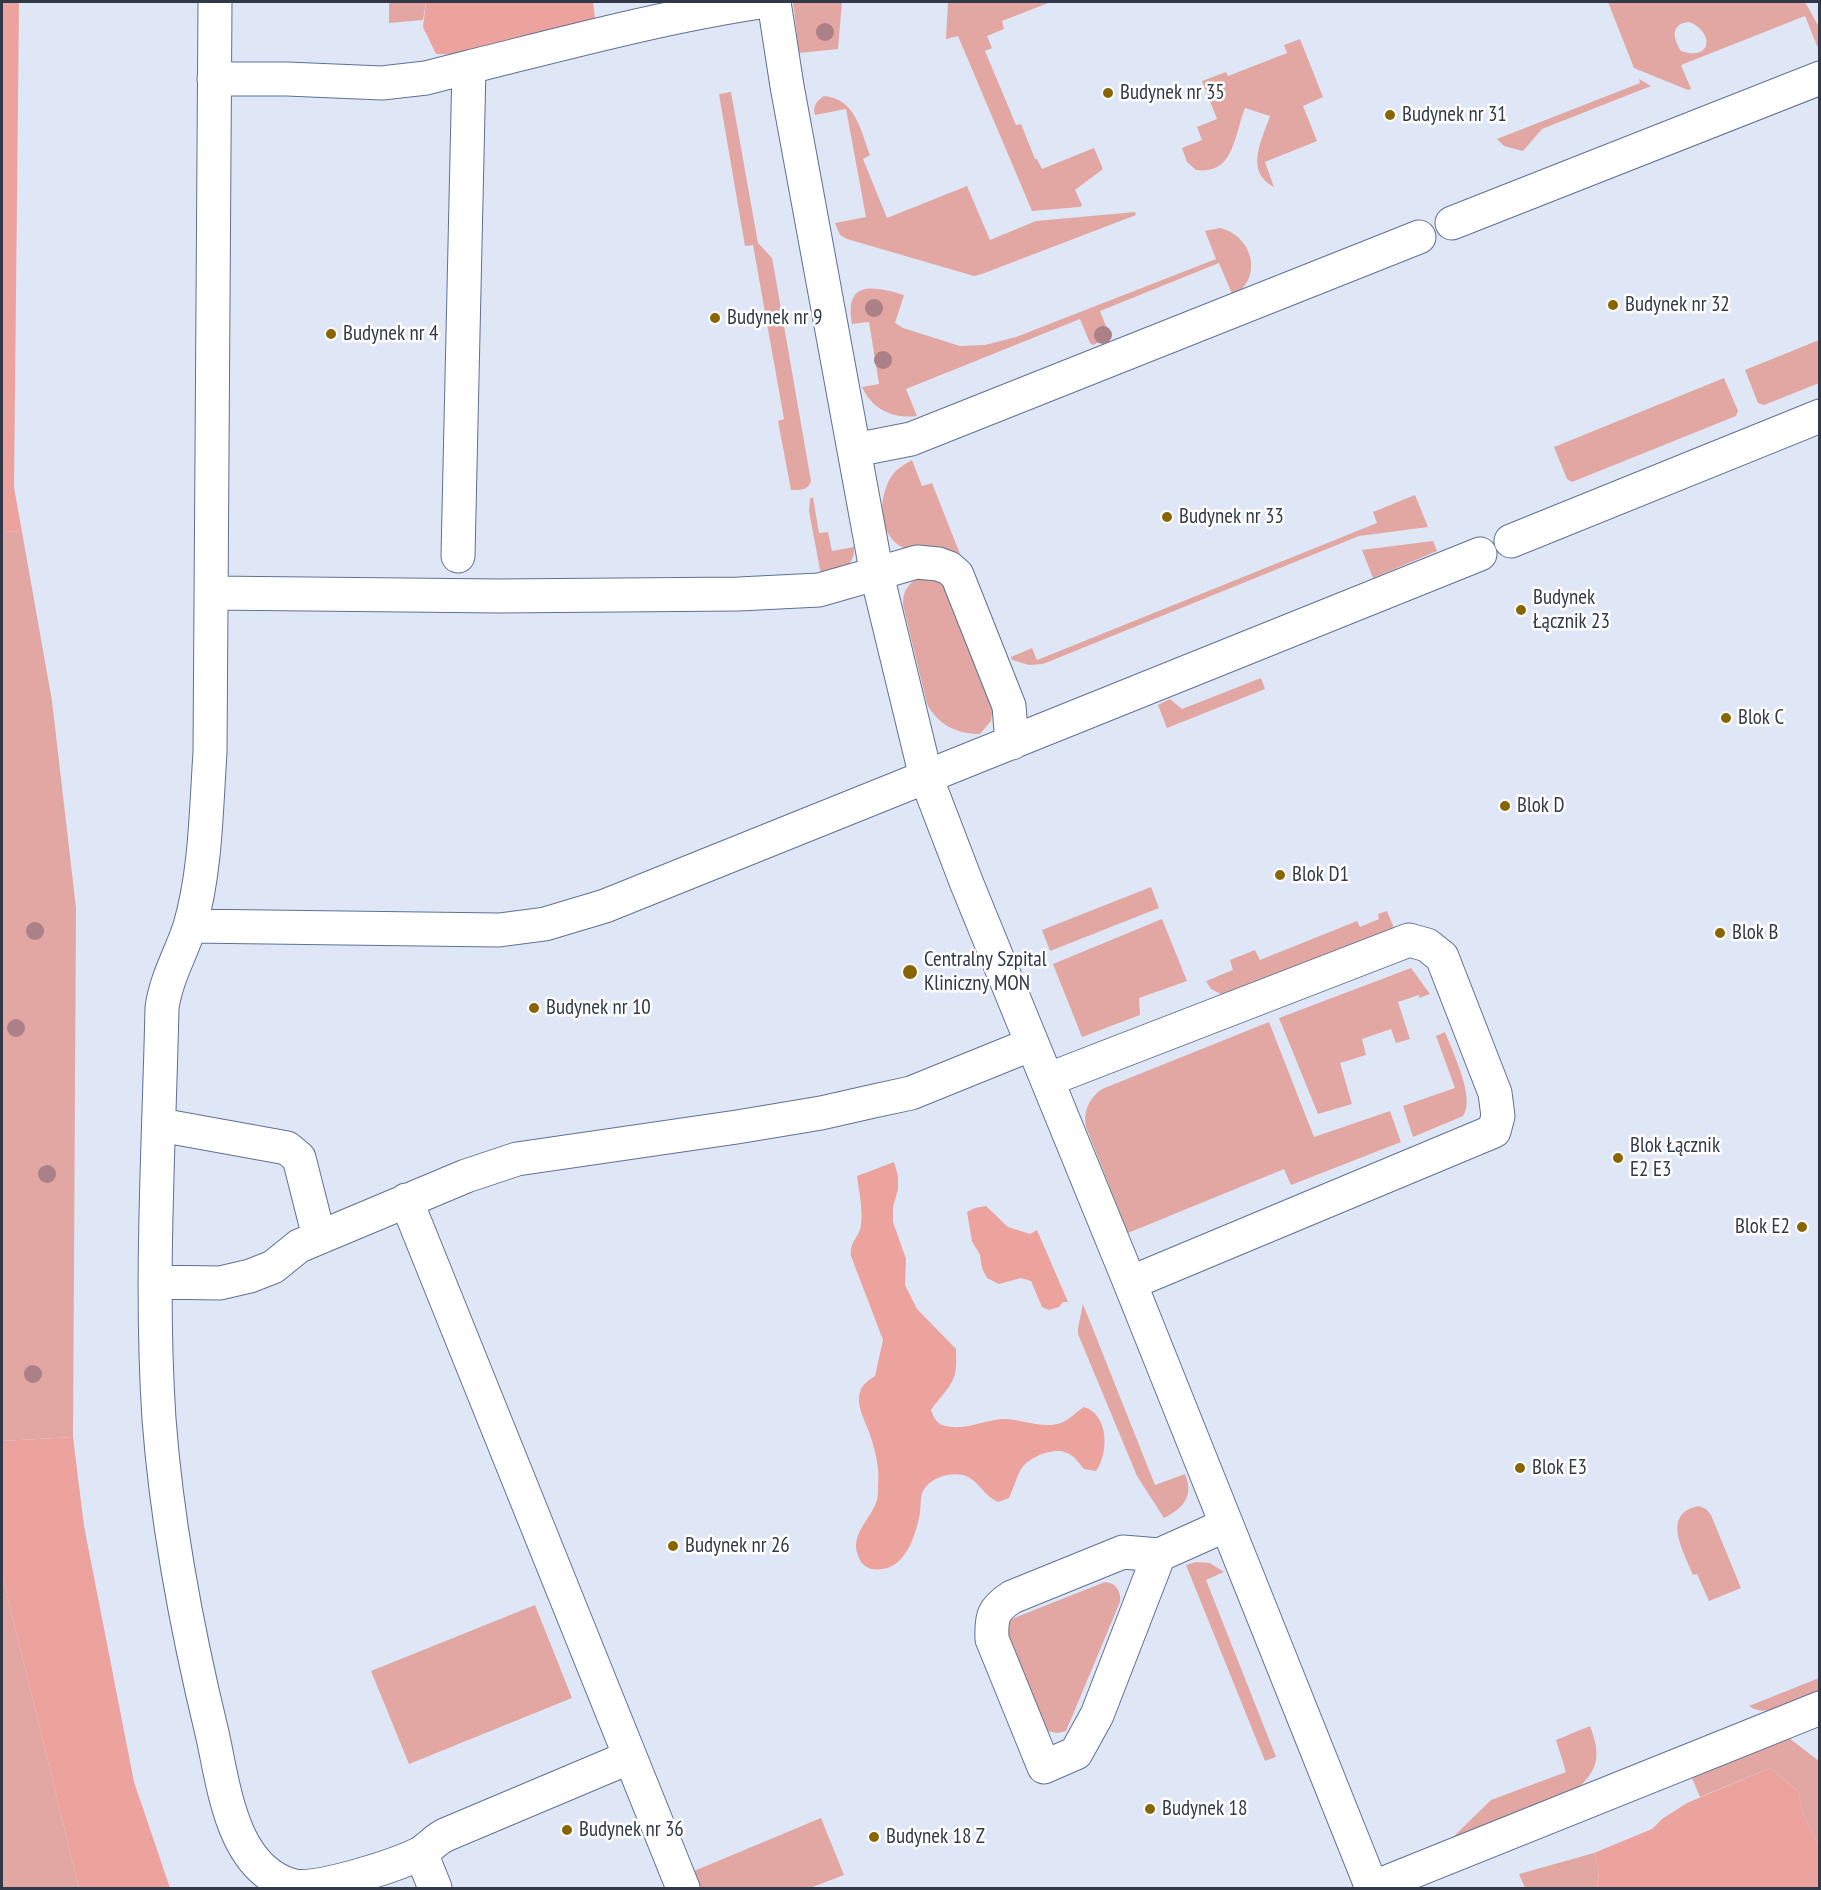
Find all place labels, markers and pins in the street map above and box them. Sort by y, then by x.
place label: Budynek nr 35 [1120,80,1225,106]
marker: Budynek nr 35 [1101,86,1115,100]
place label: Budynek nr 31 [1402,102,1507,128]
marker: Budynek nr 31 [1383,108,1397,122]
place label: Budynek nr 32 [1625,292,1730,318]
marker: Budynek nr 32 [1606,298,1620,312]
place label: Budynek nr 9 [727,305,822,331]
marker: Budynek nr 9 [708,311,722,325]
place label: Budynek nr 4 [343,321,438,347]
marker: Budynek nr 4 [324,327,338,341]
place label: Budynek nr 33 [1179,504,1284,530]
marker: Budynek nr 33 [1160,510,1174,524]
place label: Budynek Łącznik 23 [1533,585,1610,635]
marker: Budynek Łącznik 23 [1514,603,1528,617]
place label: Blok C [1738,705,1784,731]
marker: Blok C [1719,711,1733,725]
place label: Blok D [1517,793,1564,819]
marker: Blok D [1498,799,1512,813]
place label: Blok D1 [1292,862,1349,888]
marker: Blok D1 [1273,868,1287,882]
place label: Blok B [1732,920,1778,946]
marker: Blok B [1713,926,1727,940]
place label: Centralny Szpital Kliniczny MON [924,947,1047,997]
marker: Centralny Szpital Kliniczny MON [901,963,919,981]
place label: Budynek nr 10 [546,995,651,1021]
marker: Budynek nr 10 [527,1001,541,1015]
place label: Blok Łącznik E2 E3 [1630,1133,1720,1183]
marker: Blok Łącznik E2 E3 [1611,1151,1625,1165]
place label: Blok E2 [1735,1214,1790,1240]
marker: Blok E2 [1795,1220,1809,1234]
place label: Blok E3 [1532,1455,1587,1481]
marker: Blok E3 [1513,1461,1527,1475]
place label: Budynek nr 26 [685,1533,790,1559]
marker: Budynek nr 26 [666,1539,680,1553]
place label: Budynek 18 [1162,1796,1247,1822]
marker: Budynek 18 [1143,1802,1157,1816]
place label: Budynek nr 36 [579,1817,684,1843]
marker: Budynek nr 36 [560,1823,574,1837]
place label: Budynek 18 Z [886,1824,985,1850]
marker: Budynek 18 Z [867,1830,881,1844]

